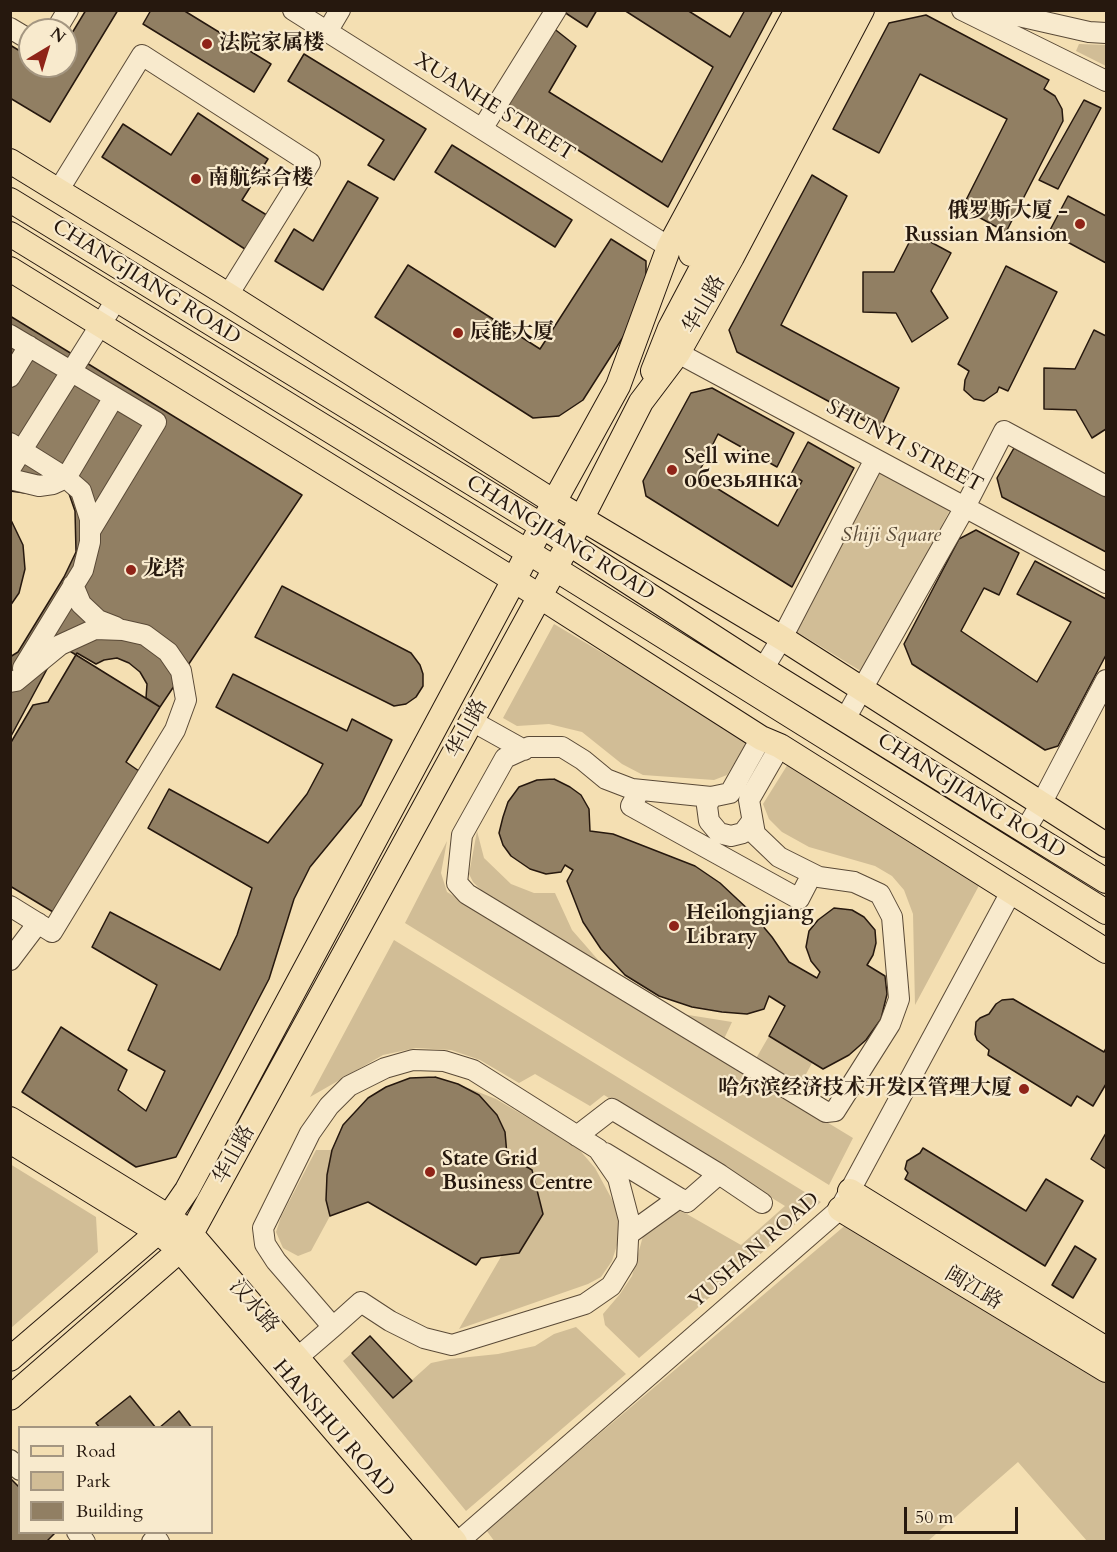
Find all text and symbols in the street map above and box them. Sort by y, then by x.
north arrow [18,18,78,78]
text: N [46,22,70,48]
place label: 法院家属楼 [219,31,324,57]
marker: 法院家属楼 [200,37,214,51]
street label: XUANHE STREET [409,48,579,168]
place label: 南航综合楼 [208,166,313,192]
marker: 南航综合楼 [189,172,203,186]
place label: 俄罗斯大厦 - Russian Mansion [905,199,1068,249]
street label: CHANGJIANG ROAD [47,215,245,351]
marker: 俄罗斯大厦 - Russian Mansion [1073,217,1087,231]
street label: 华山路 [678,271,732,339]
place label: 辰能大厦 [470,320,554,346]
marker: 辰能大厦 [451,326,465,340]
street label: SHUNYI STREET [822,395,986,499]
place label: Sell wine обезьянка [684,445,798,495]
marker: Sell wine обезьянка [665,463,679,477]
street label: CHANGJIANG ROAD [461,471,659,607]
park label: Shiji Square [841,523,941,549]
place label: 龙塔 [143,557,185,583]
marker: 龙塔 [124,563,138,577]
street label: 华山路 [442,695,494,763]
street label: CHANGJIANG ROAD [872,729,1070,865]
place label: Heilongjiang Library [686,901,813,951]
marker: Heilongjiang Library [667,919,681,933]
place label: 哈尔滨经济技术开发区管理大厦 [718,1076,1012,1102]
marker: 哈尔滨经济技术开发区管理大厦 [1017,1082,1031,1096]
street label: 华山路 [209,1121,261,1189]
place label: State Grid Business Centre [442,1147,593,1197]
marker: State Grid Business Centre [423,1165,437,1179]
street label: YUSHAN ROAD [685,1188,825,1314]
street label: 闽江路 [940,1262,1006,1316]
street label: 汉水路 [223,1275,283,1339]
street label: HANSHUI ROAD [267,1355,399,1503]
legend [18,1426,213,1534]
text: Road [76,1439,116,1464]
text: Park [76,1469,111,1494]
scale bar [907,1495,1021,1533]
text: Building [76,1499,143,1524]
text: 50 m [915,1505,954,1530]

